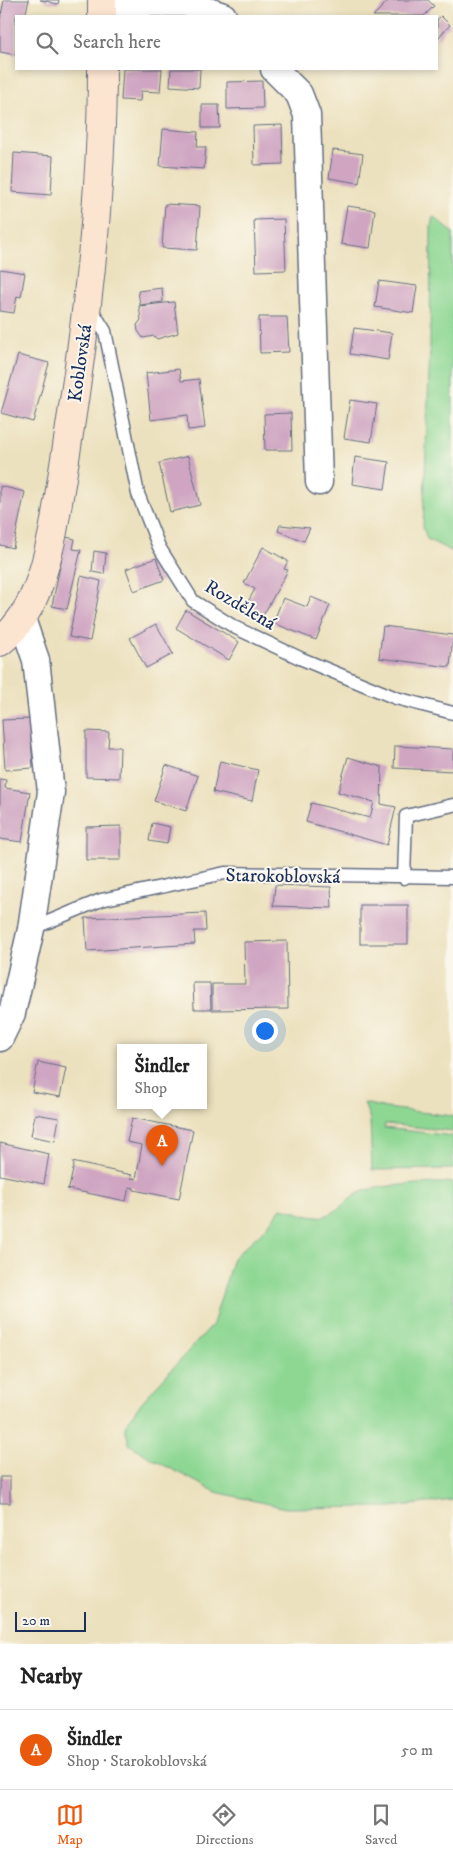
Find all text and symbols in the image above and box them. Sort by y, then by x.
search box [15,15,438,70]
icon: search [33,29,61,57]
text: Search here [73,31,161,54]
street label: Koblovská [64,323,97,404]
street label: Rozdělená [200,575,280,635]
street label: Starokoblovská [225,864,341,889]
your location [252,1018,278,1044]
popup [117,1044,207,1109]
text: Šindler [135,1055,189,1078]
text: Shop [135,1078,167,1098]
pin: A [146,1125,178,1166]
scale bar [15,1609,86,1632]
text: 20 m [22,1612,50,1630]
text: Nearby [20,1664,82,1690]
text: Šindler [67,1728,122,1751]
text: A [31,1740,41,1760]
text: 50 m [401,1740,433,1760]
text: Shop · Starokoblovská [67,1751,207,1771]
tab: Map [56,1801,84,1849]
tab: Directions [195,1801,253,1849]
tab: Saved [365,1801,397,1849]

